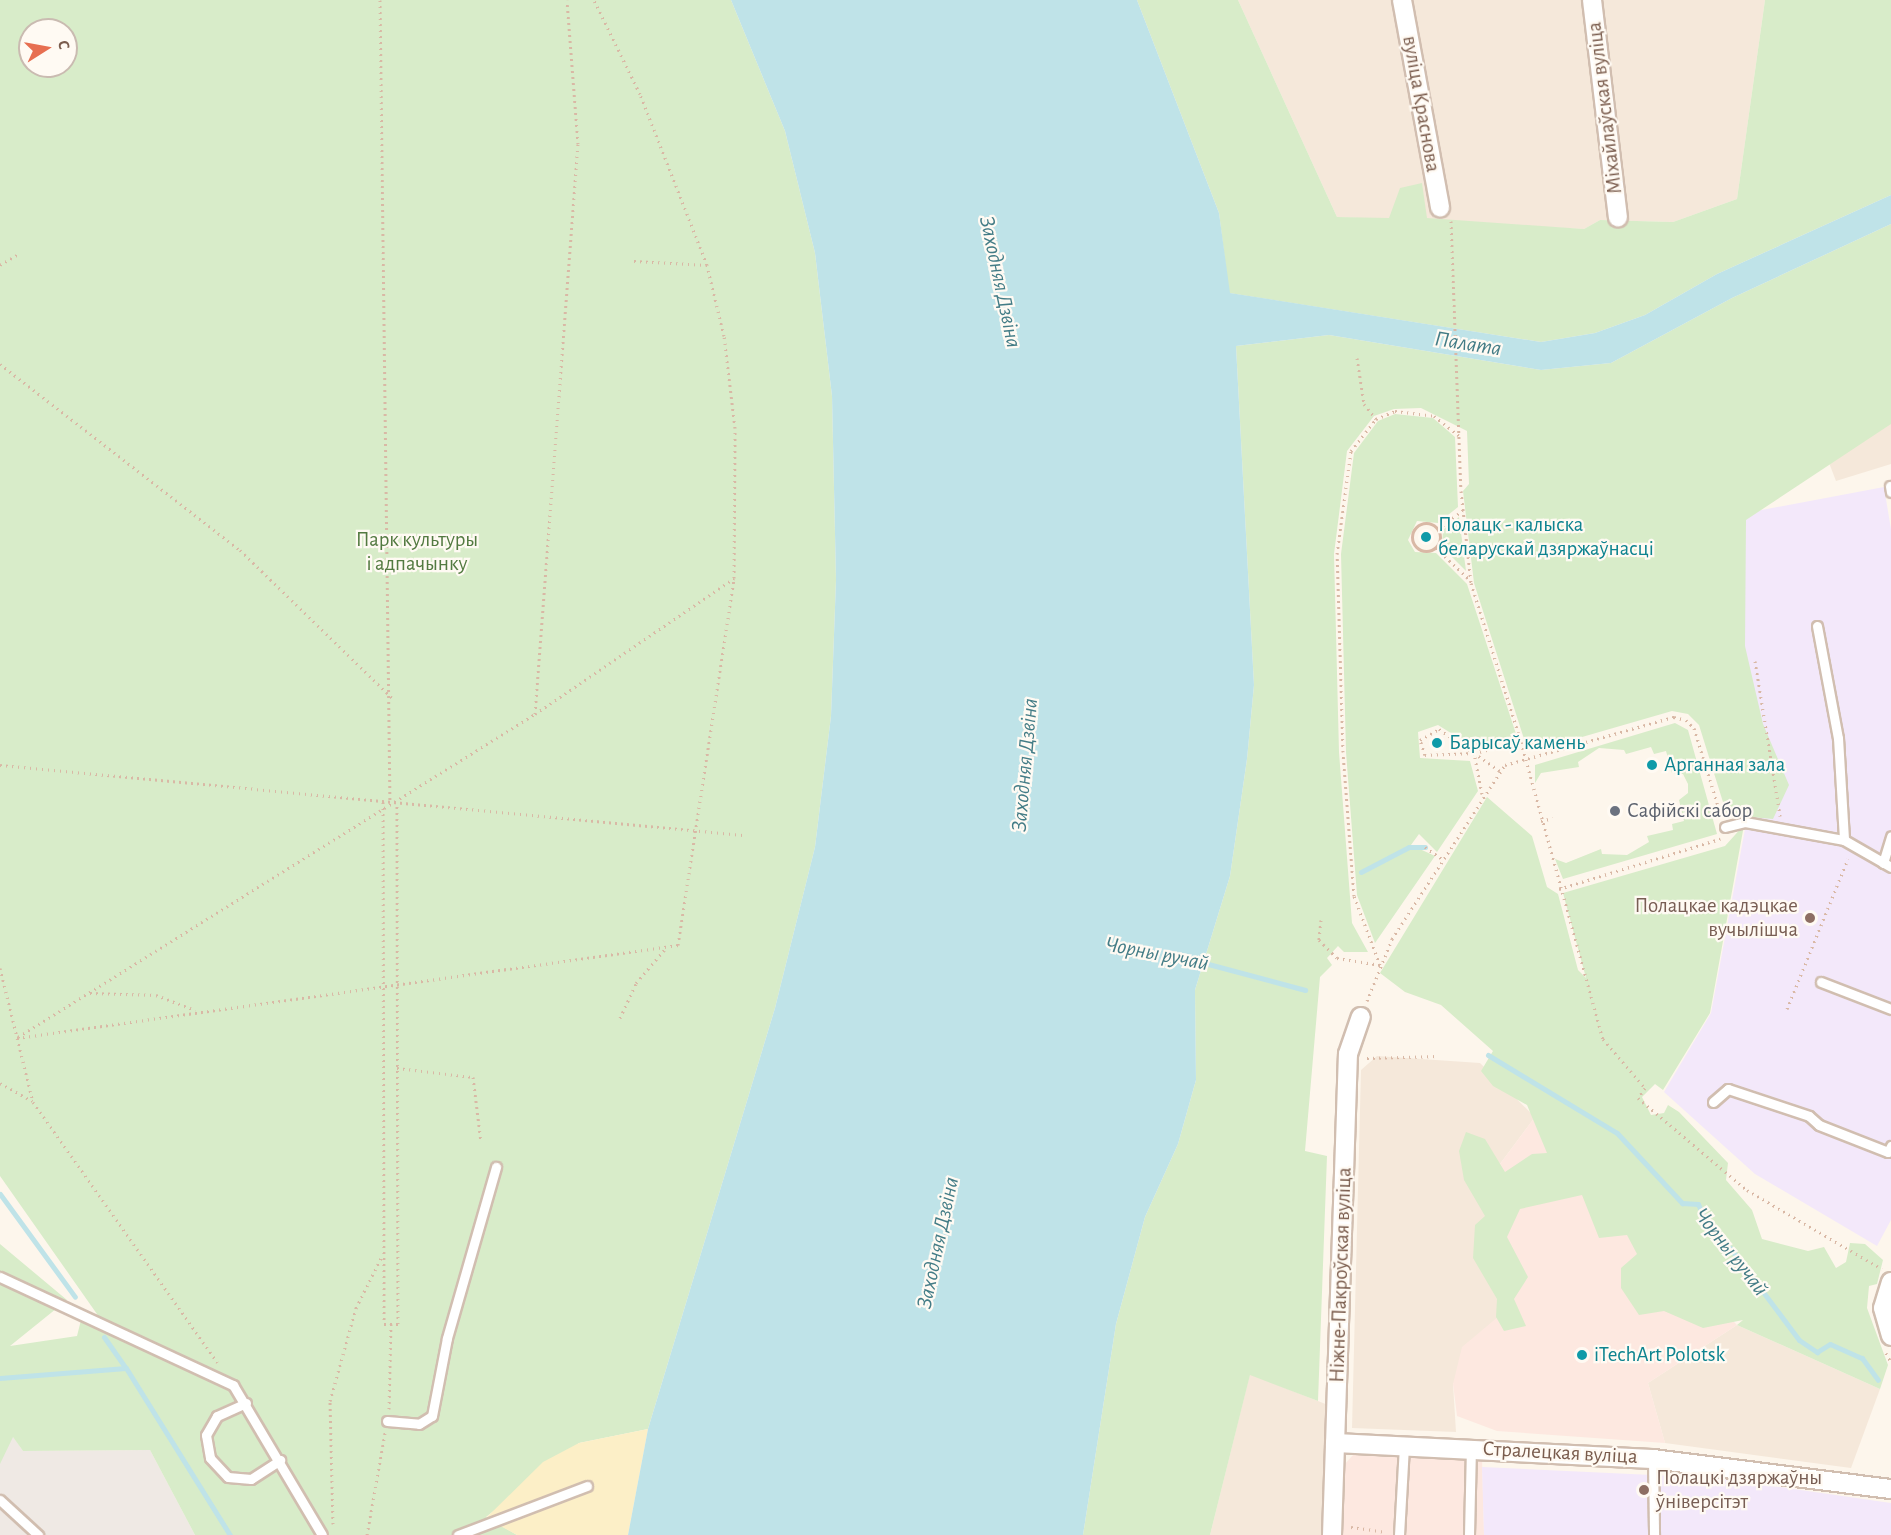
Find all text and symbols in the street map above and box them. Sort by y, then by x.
north arrow [18,18,78,78]
street label: Міхайлаўская вуліца [1582,21,1628,195]
street label: вуліца Краснова [1397,34,1445,174]
text: С [55,39,72,51]
water label: Заходняя Дзвіна [973,214,1027,350]
water label: Палата [1433,326,1503,362]
place label: Полацк - калыска беларускай дзяржаўнасці [1438,512,1654,562]
park label: Парк культуры і адпачынку [356,527,478,577]
marker: Полацк - калыска беларускай дзяржаўнасці [1419,530,1433,544]
water label: Заходняя Дзвіна [1006,697,1044,833]
place label: Барысаў камень [1449,730,1585,756]
marker: Барысаў камень [1430,736,1444,750]
place label: Арганная зала [1664,752,1785,778]
marker: Арганная зала [1645,758,1659,772]
place label: Сафійскі сабор [1627,798,1752,824]
marker: Сафійскі сабор [1608,804,1622,818]
place label: Полацкае кадэцкае вучылішча [1634,893,1798,943]
marker: Полацкае кадэцкае вучылішча [1803,911,1817,925]
water label: Чорны ручай [1103,931,1211,977]
street label: Ніжне-Пакроўская вуліца [1325,1167,1357,1383]
water label: Заходняя Дзвіна [911,1175,965,1311]
water label: Чорны ручай [1688,1203,1774,1301]
place label: iTechArt Polotsk [1594,1342,1725,1368]
marker: iTechArt Polotsk [1575,1348,1589,1362]
street label: Стралецкая вуліца [1482,1436,1638,1470]
place label: Полацкі дзяржаўны ўніверсітэт [1656,1465,1822,1515]
marker: Полацкі дзяржаўны ўніверсітэт [1637,1483,1651,1497]

